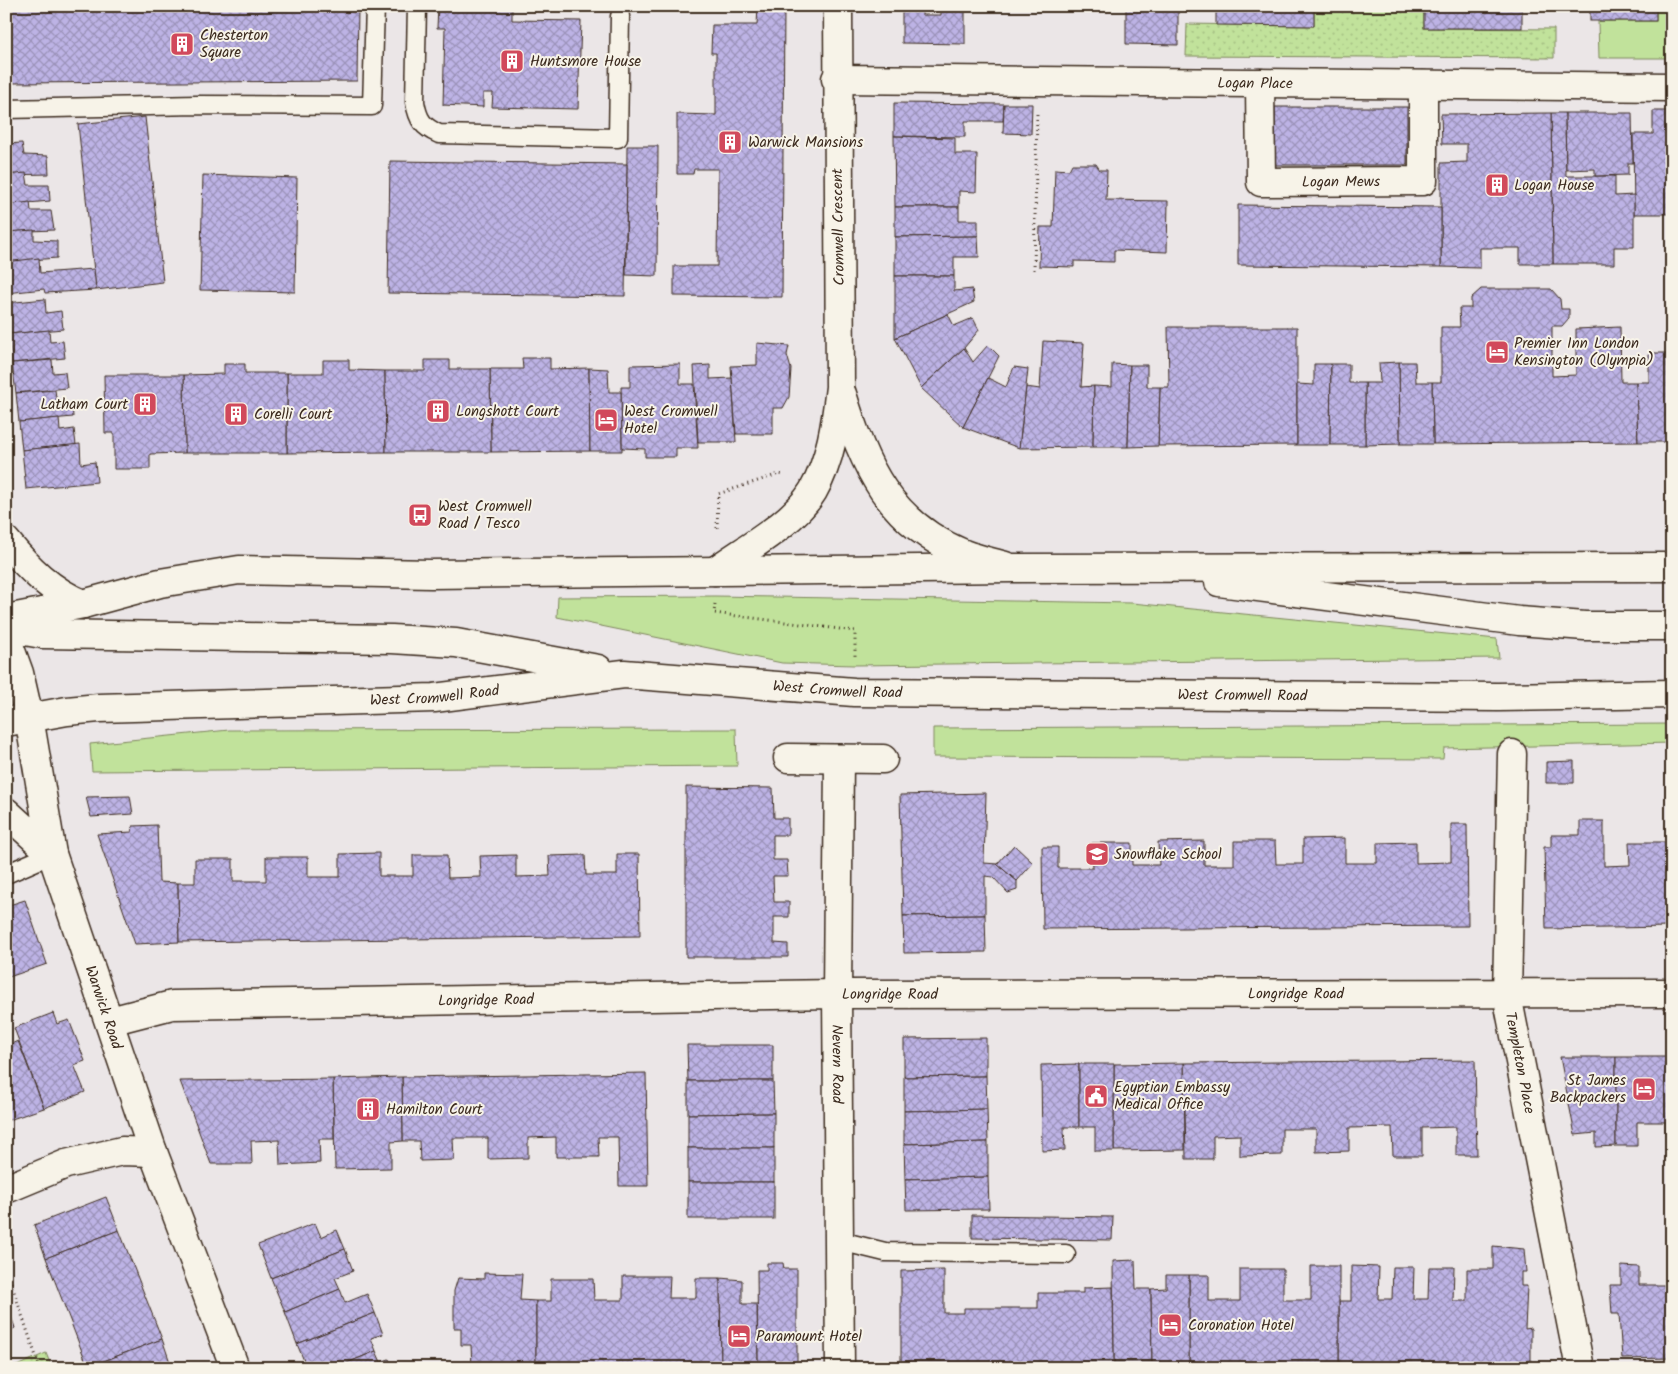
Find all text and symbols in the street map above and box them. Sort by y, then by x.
place label: Chesterton Square [200,24,268,65]
building icon: Chesterton Square [169,31,195,57]
building icon: Huntsmore House [499,48,525,74]
place label: Huntsmore House [530,50,641,74]
street label: Logan Place [1217,72,1293,96]
building icon: Warwick Mansions [717,129,743,155]
place label: Warwick Mansions [748,131,864,155]
street label: Cromwell Crescent [826,168,852,286]
street label: Logan Mews [1302,170,1381,195]
building icon: Logan House [1484,172,1510,198]
place label: Logan House [1514,174,1595,198]
place label: Premier Inn London Kensington (Olympia) [1514,332,1654,373]
hotel icon: Premier Inn London Kensington (Olympia) [1484,339,1510,365]
building icon: Latham Court [132,391,158,417]
place label: Latham Court [40,393,128,417]
building icon: Longshott Court [425,398,451,424]
place label: Longshott Court [456,400,559,424]
place label: West Cromwell Hotel [624,400,718,441]
building icon: Corelli Court [223,401,249,427]
place label: Corelli Court [254,403,332,427]
hotel icon: West Cromwell Hotel [593,407,619,433]
place label: West Cromwell Road / Tesco [438,495,532,536]
bus stop icon: West Cromwell Road / Tesco [407,502,433,528]
street label: West Cromwell Road [772,675,903,705]
street label: West Cromwell Road [370,679,501,713]
street label: West Cromwell Road [1177,684,1308,709]
school or university icon: Snowflake School [1084,841,1110,867]
place label: Snowflake School [1114,843,1222,867]
street label: Warwick Road [78,962,128,1053]
street label: Longridge Road [1248,982,1345,1007]
street label: Longridge Road [842,983,939,1007]
street label: Longridge Road [438,988,535,1014]
street label: Templeton Place [1498,1010,1541,1116]
street label: Nevern Road [824,1024,849,1104]
place label: St James Backpackers [1550,1069,1627,1110]
place label: Egyptian Embassy Medical Office [1114,1076,1231,1117]
hotel icon: St James Backpackers [1631,1076,1657,1102]
public building icon: Egyptian Embassy Medical Office [1083,1083,1109,1109]
building icon: Hamilton Court [355,1096,381,1122]
place label: Hamilton Court [386,1098,483,1122]
hotel icon: Coronation Hotel [1157,1312,1183,1338]
place label: Coronation Hotel [1188,1314,1294,1338]
hotel icon: Paramount Hotel [726,1323,752,1349]
place label: Paramount Hotel [756,1325,862,1349]

